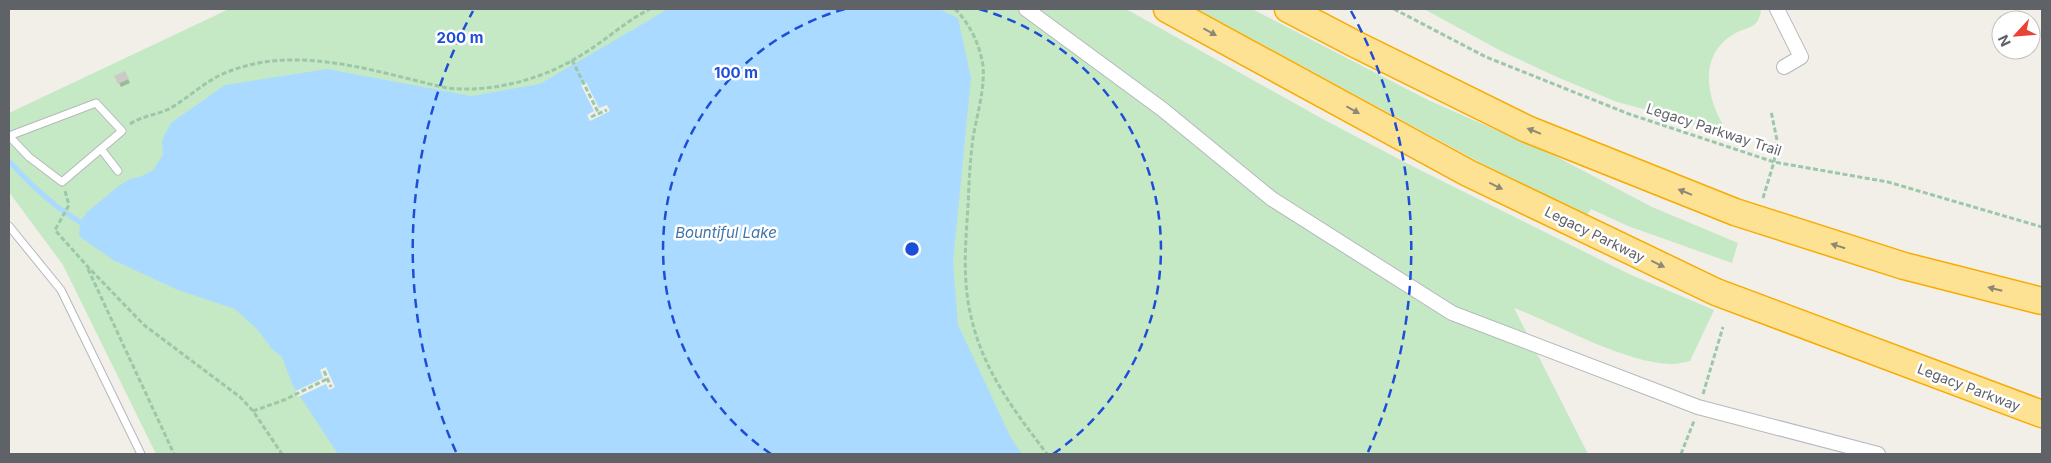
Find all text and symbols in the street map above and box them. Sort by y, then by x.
north arrow [1991,10,2041,60]
text: 200 m [437,28,483,47]
one-way arrow [1203,28,1217,36]
text: N [1994,32,2014,49]
text: 100 m [714,63,758,82]
street label: Legacy Parkway Trail [1644,99,1784,159]
one-way arrow [1345,106,1360,114]
one-way arrow [1527,127,1541,135]
one-way arrow [1489,182,1503,190]
one-way arrow [1677,188,1692,196]
street label: Legacy Parkway [1542,202,1648,266]
water label: Bountiful Lake [675,223,777,242]
centre of rings [903,240,921,258]
one-way arrow [1831,241,1846,249]
one-way arrow [1651,260,1666,268]
one-way arrow [1987,285,2002,293]
street label: Legacy Parkway [1915,360,2023,415]

